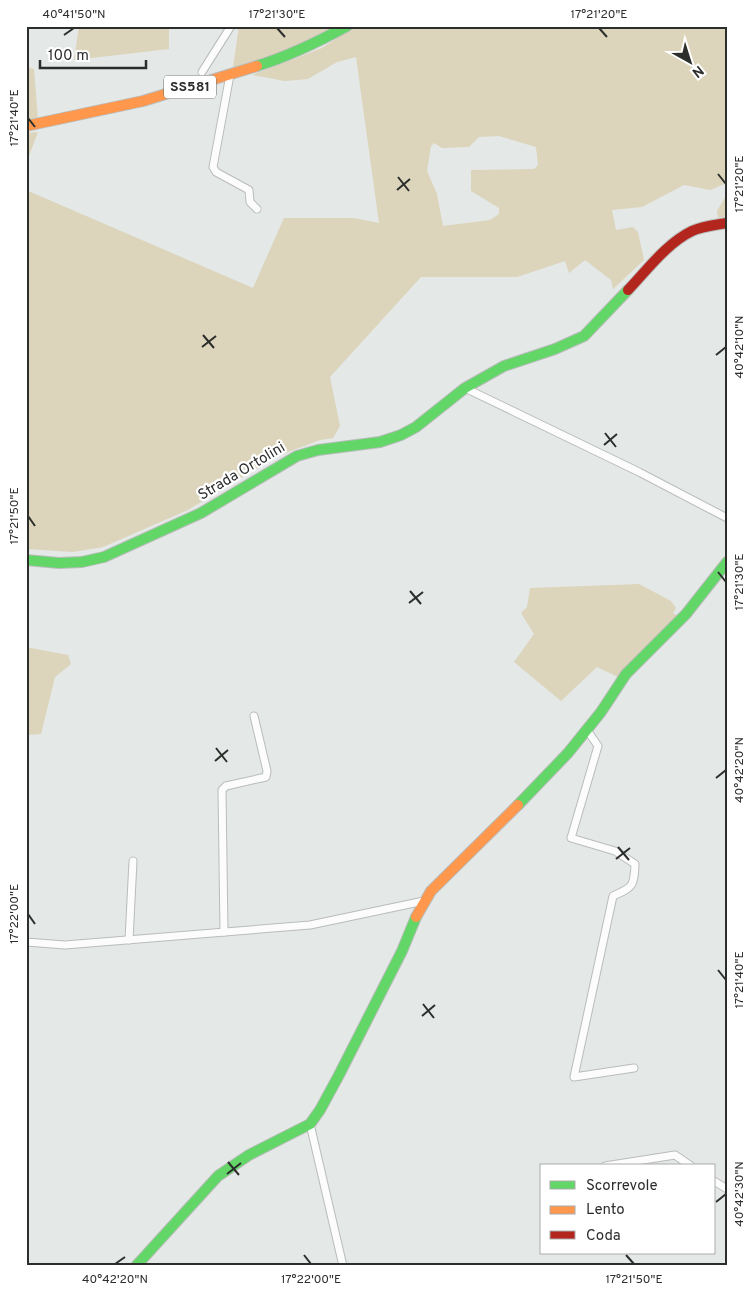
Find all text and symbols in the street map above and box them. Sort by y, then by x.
text: 40°41'50"N [42,7,106,23]
text: 17°21'30"E [249,7,305,23]
text: 17°21'20"E [570,7,628,23]
scale bar [40,38,146,70]
north arrow [666,38,716,88]
text: 100 m [48,47,89,66]
text: N [688,61,706,81]
road number: SS581 [164,75,216,98]
text: 17°21'40"E [7,89,23,147]
text: 17°21'20"E [732,155,748,213]
text: 40°42'10"N [732,316,748,378]
street label: Strada Ortolini [195,439,289,505]
text: 17°21'50"E [7,487,23,545]
text: 17°21'30"E [732,554,748,610]
text: 40°42'20"N [732,737,748,803]
text: 17°22'00"E [7,884,23,944]
text: 17°21'40"E [732,951,748,1009]
text: 40°42'30"N [732,1161,748,1227]
legend [540,1164,716,1254]
text: Scorrevole [586,1177,658,1196]
text: Lento [586,1201,625,1220]
text: Coda [586,1227,621,1246]
text: 40°42'20"N [82,1272,148,1288]
text: 17°22'00"E [281,1272,341,1288]
text: 17°21'50"E [605,1272,663,1288]

